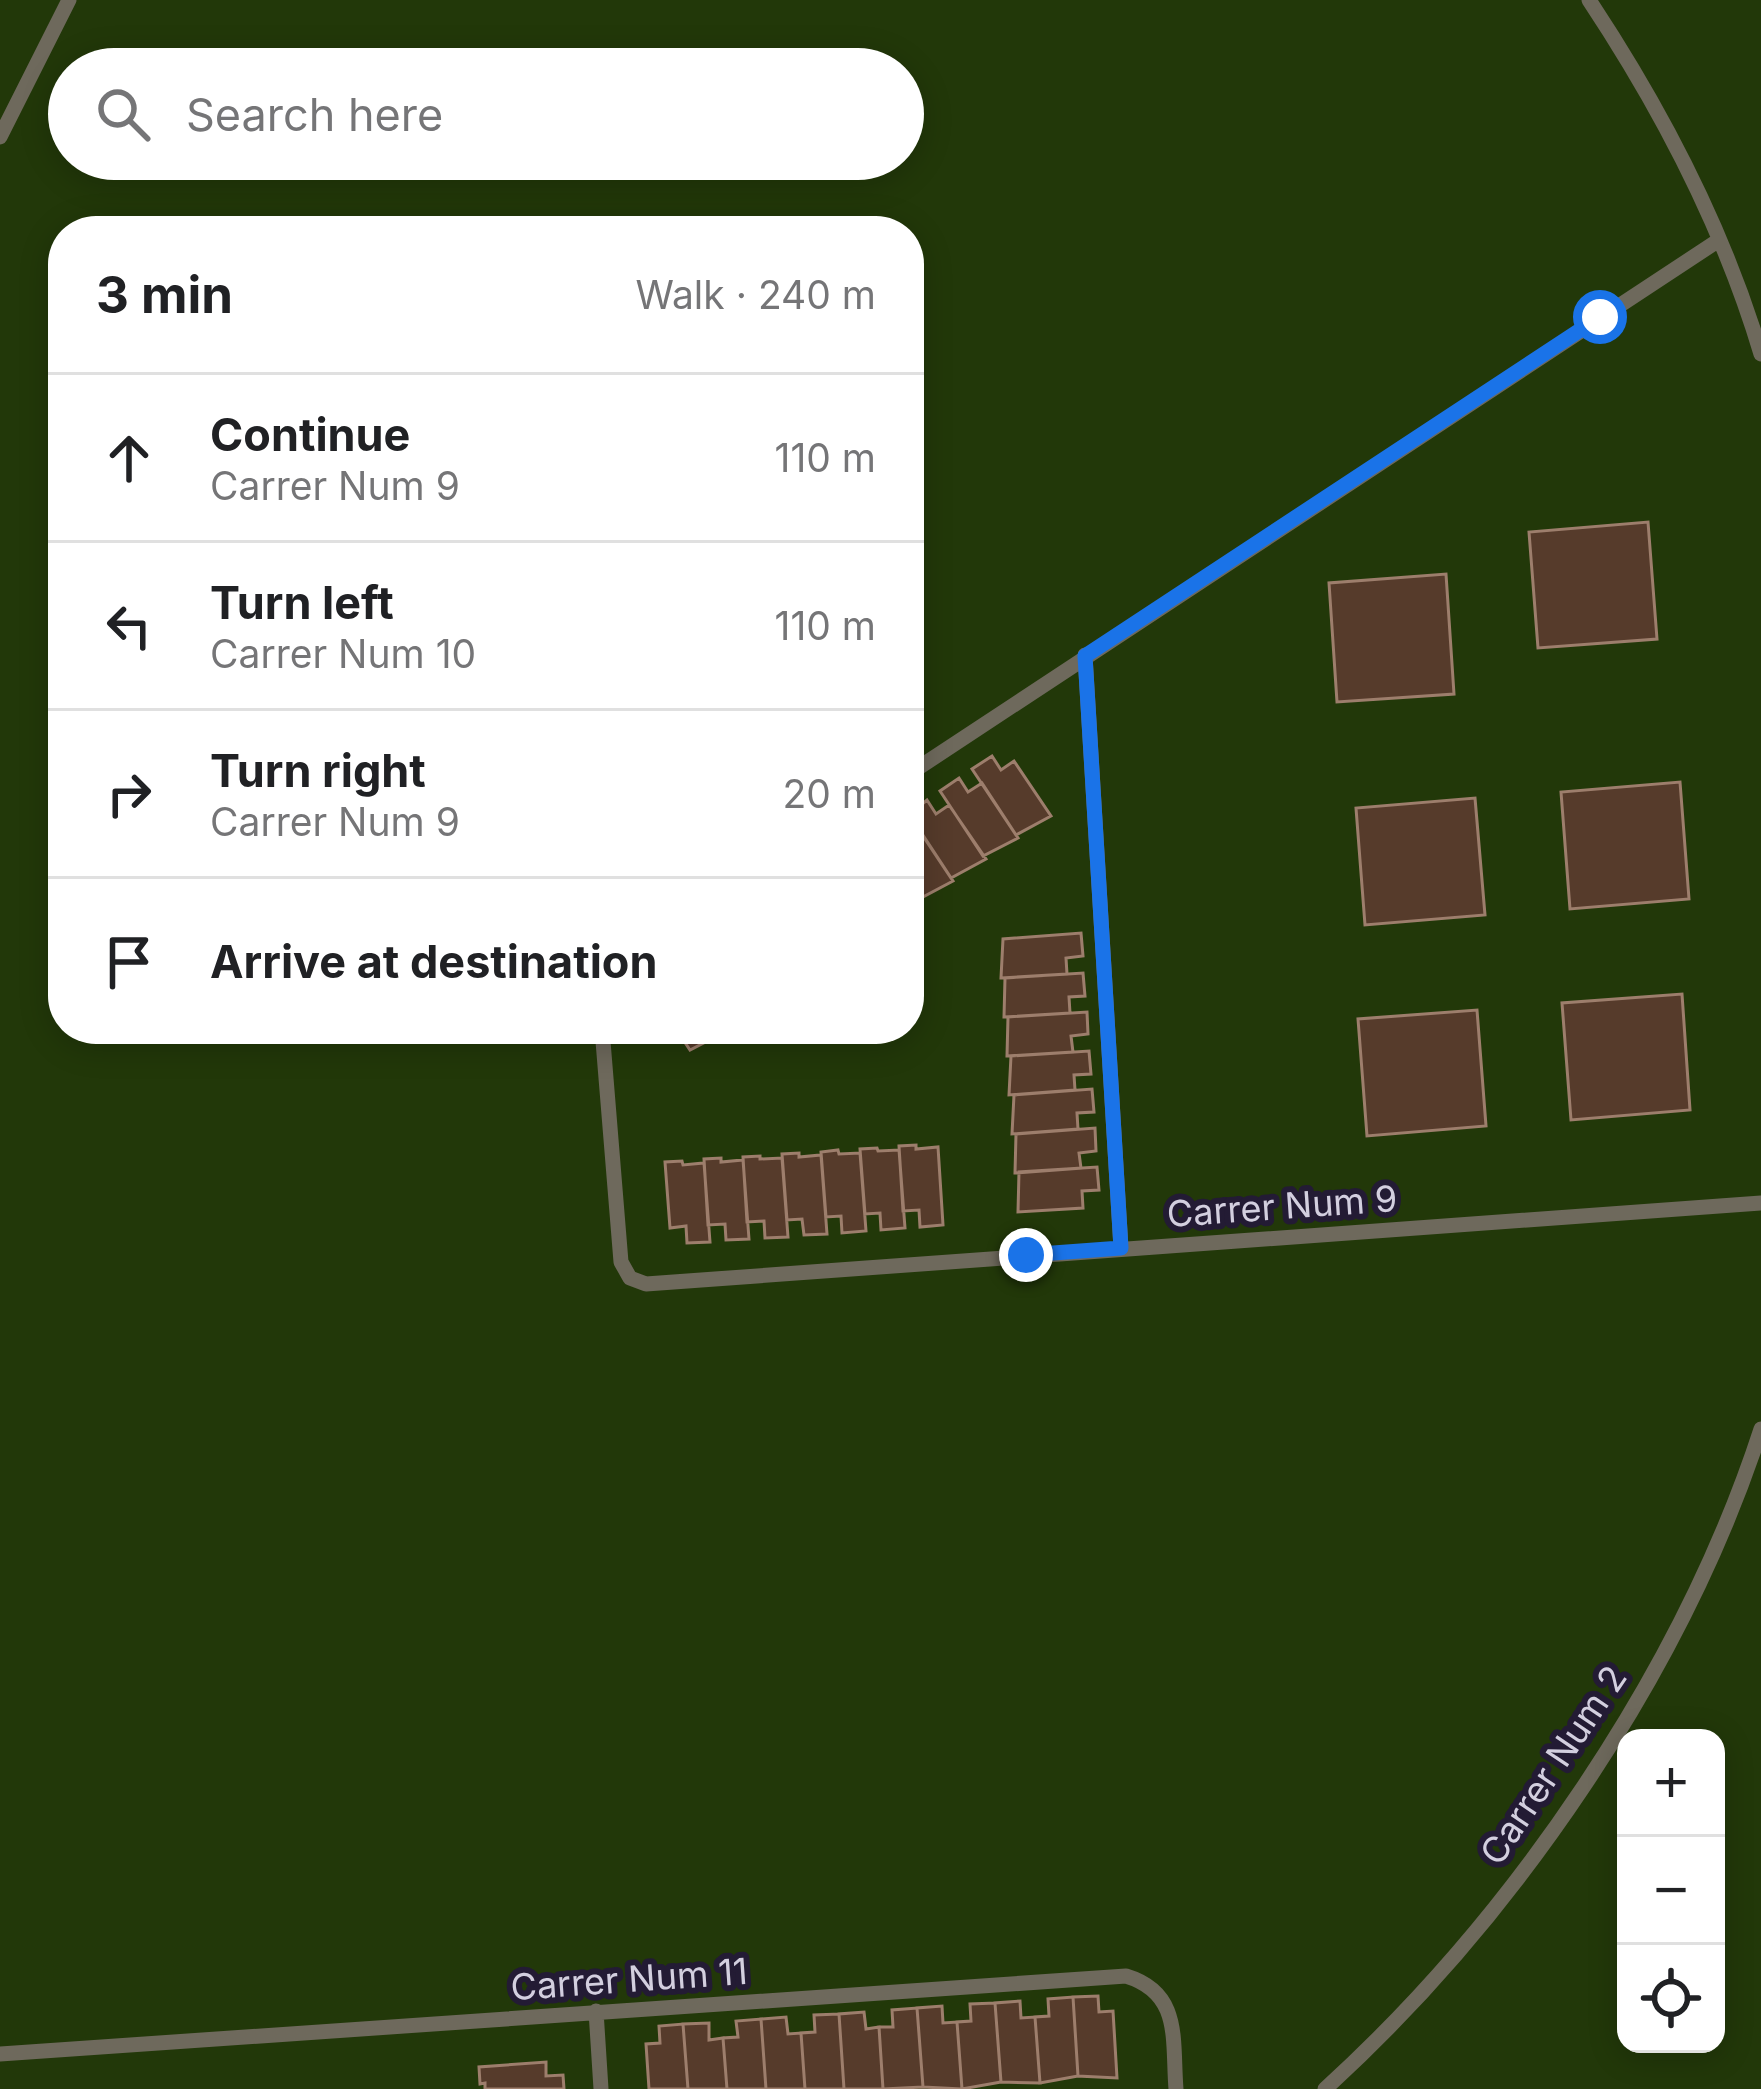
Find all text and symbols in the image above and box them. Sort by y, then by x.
search box [48,48,924,180]
icon: search [90,81,156,147]
text: Search here [186,87,443,142]
text: 3 min [96,264,233,325]
text: Walk · 240 m [636,271,876,318]
route start [1573,290,1627,344]
text: Continue [210,407,410,462]
icon: ahead [96,425,162,491]
text: 110 m [775,434,876,481]
text: Carrer Num 9 [210,462,460,509]
text: Turn left [210,575,394,630]
icon: left [96,593,162,659]
text: 110 m [775,602,876,649]
text: Carrer Num 10 [210,630,476,677]
text: Turn right [210,743,426,798]
icon: right [96,761,162,827]
text: 20 m [782,770,876,817]
text: Carrer Num 9 [210,798,460,845]
icon: arrive [96,929,162,995]
text: Arrive at destination [210,934,657,989]
street label: Carrer Num 9 [1165,1176,1399,1236]
route end [999,1228,1053,1282]
street label: Carrer Num 2 [1470,1657,1636,1873]
map controls [1617,1729,1725,2053]
button: + [1617,1729,1725,1837]
button: − [1617,1837,1725,1945]
button: locate [1617,1945,1725,2053]
street label: Carrer Num 11 [509,1949,749,2009]

